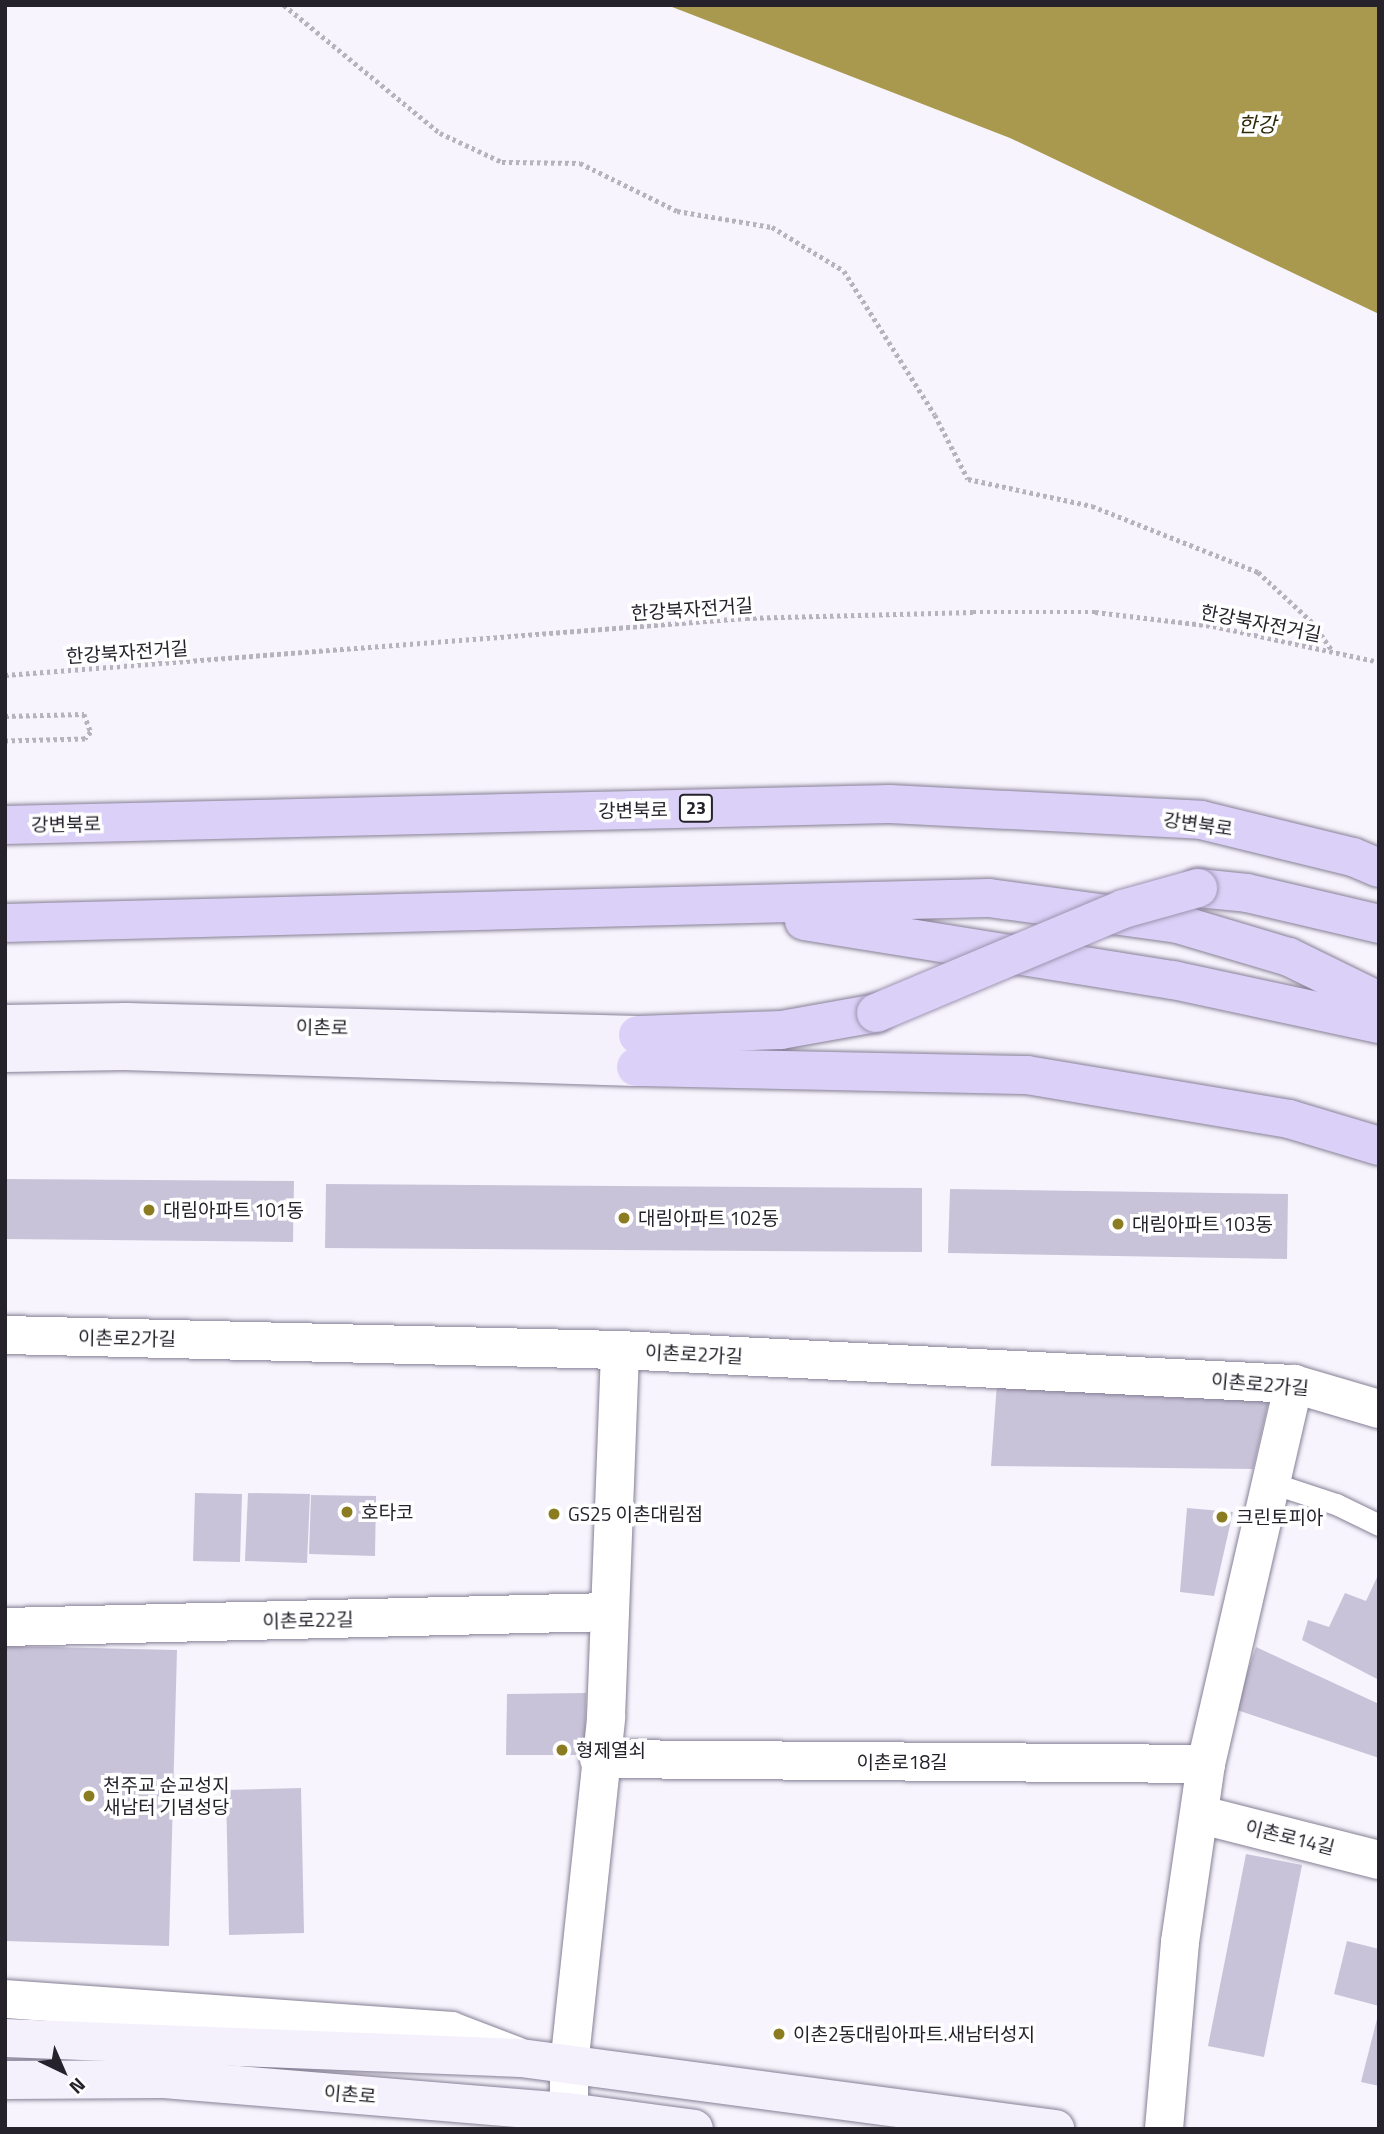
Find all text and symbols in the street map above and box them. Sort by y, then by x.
water label: 한강 [1238,111,1276,137]
street label: 한강북자전거길 [630,593,754,625]
street label: 한강북자전거길 [1199,600,1323,646]
street label: 한강북자전거길 [65,636,189,668]
road number: 23 [678,794,714,822]
street label: 강변북로 [598,798,668,822]
street label: 강변북로 [1162,808,1234,840]
street label: 강변북로 [31,812,101,836]
street label: 이촌로 [296,1015,348,1039]
place label: 대림아파트 101동 [163,1199,304,1221]
marker: 대림아파트 101동 [141,1202,157,1218]
place label: 대림아파트 102동 [638,1207,779,1229]
marker: 대림아파트 102동 [616,1210,632,1226]
place label: 대림아파트 103동 [1132,1213,1273,1235]
marker: 대림아파트 103동 [1110,1216,1126,1232]
street label: 이촌로2가길 [78,1326,176,1350]
street label: 이촌로2가길 [644,1340,744,1368]
street label: 이촌로2가길 [1210,1368,1310,1400]
place label: 호타코 [361,1501,413,1523]
place label: GS25 이촌대림점 [568,1503,703,1525]
marker: 호타코 [339,1504,355,1520]
marker: GS25 이촌대림점 [546,1506,562,1522]
place label: 크린토피아 [1236,1506,1323,1528]
marker: 크린토피아 [1214,1509,1230,1525]
street label: 이촌로22길 [262,1608,354,1632]
place label: 형제열쇠 [576,1739,646,1761]
marker: 형제열쇠 [554,1742,570,1758]
street label: 이촌로18길 [856,1751,948,1773]
place label: 천주교 순교성지 새남터 기념성당 [103,1774,230,1818]
marker: 천주교 순교성지 새남터 기념성당 [81,1788,97,1804]
street label: 이촌로14길 [1243,1815,1337,1859]
place label: 이촌2동대림아파트.새남터성지 [793,2023,1035,2045]
marker: 이촌2동대림아파트.새남터성지 [771,2026,787,2042]
north arrow [28,2036,98,2106]
text: N [63,2071,93,2101]
street label: 이촌로 [323,2080,377,2108]

